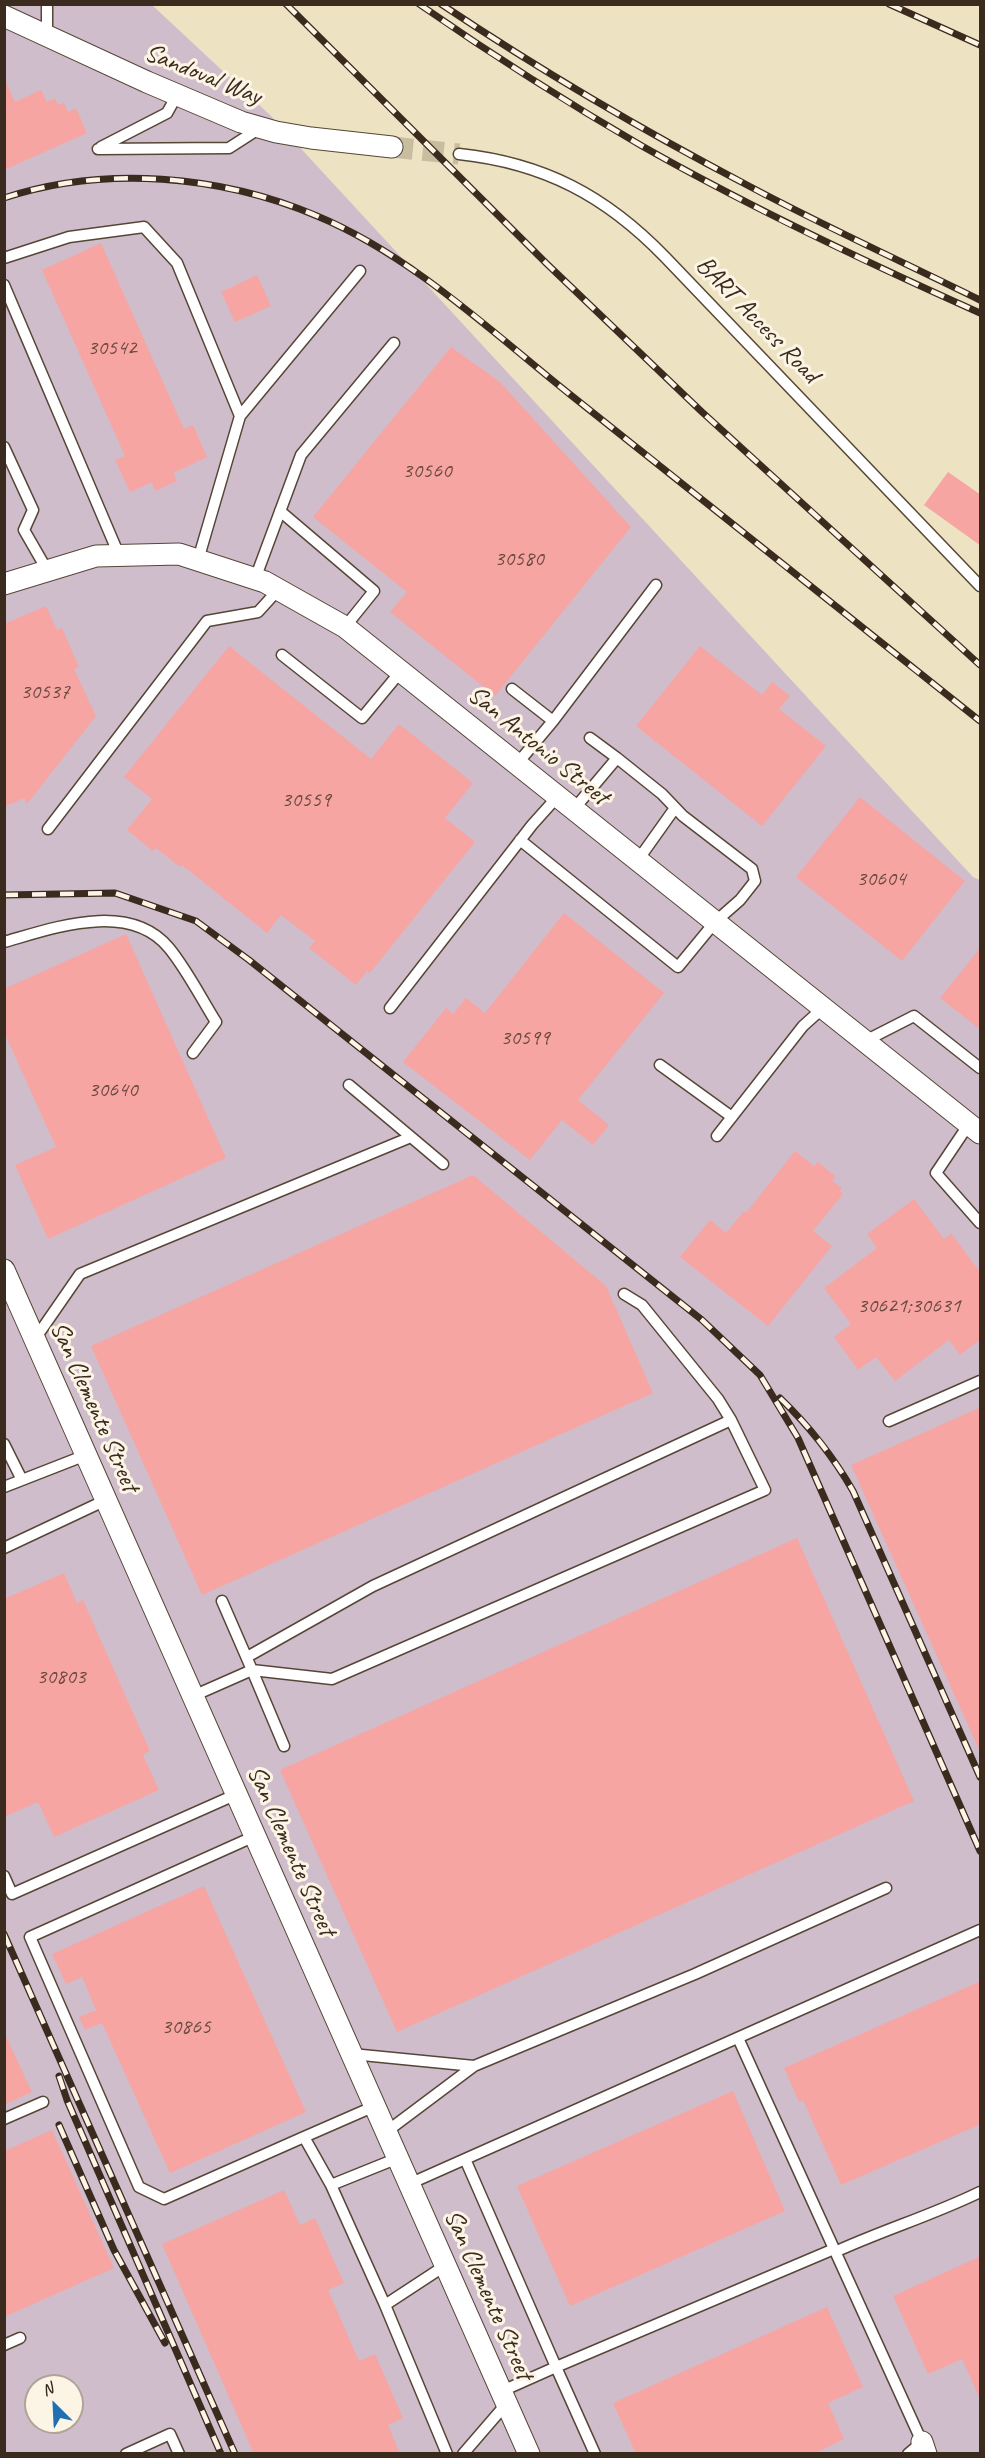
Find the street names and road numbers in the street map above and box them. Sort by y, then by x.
street label: Sandoval Way [140,37,266,113]
street label: BART Access Road [689,250,825,390]
street label: San Antonio Street [461,680,615,812]
street label: San Clemente Street [43,1317,145,1497]
street label: San Clemente Street [240,1761,342,1941]
street label: San Clemente Street [437,2205,539,2385]

